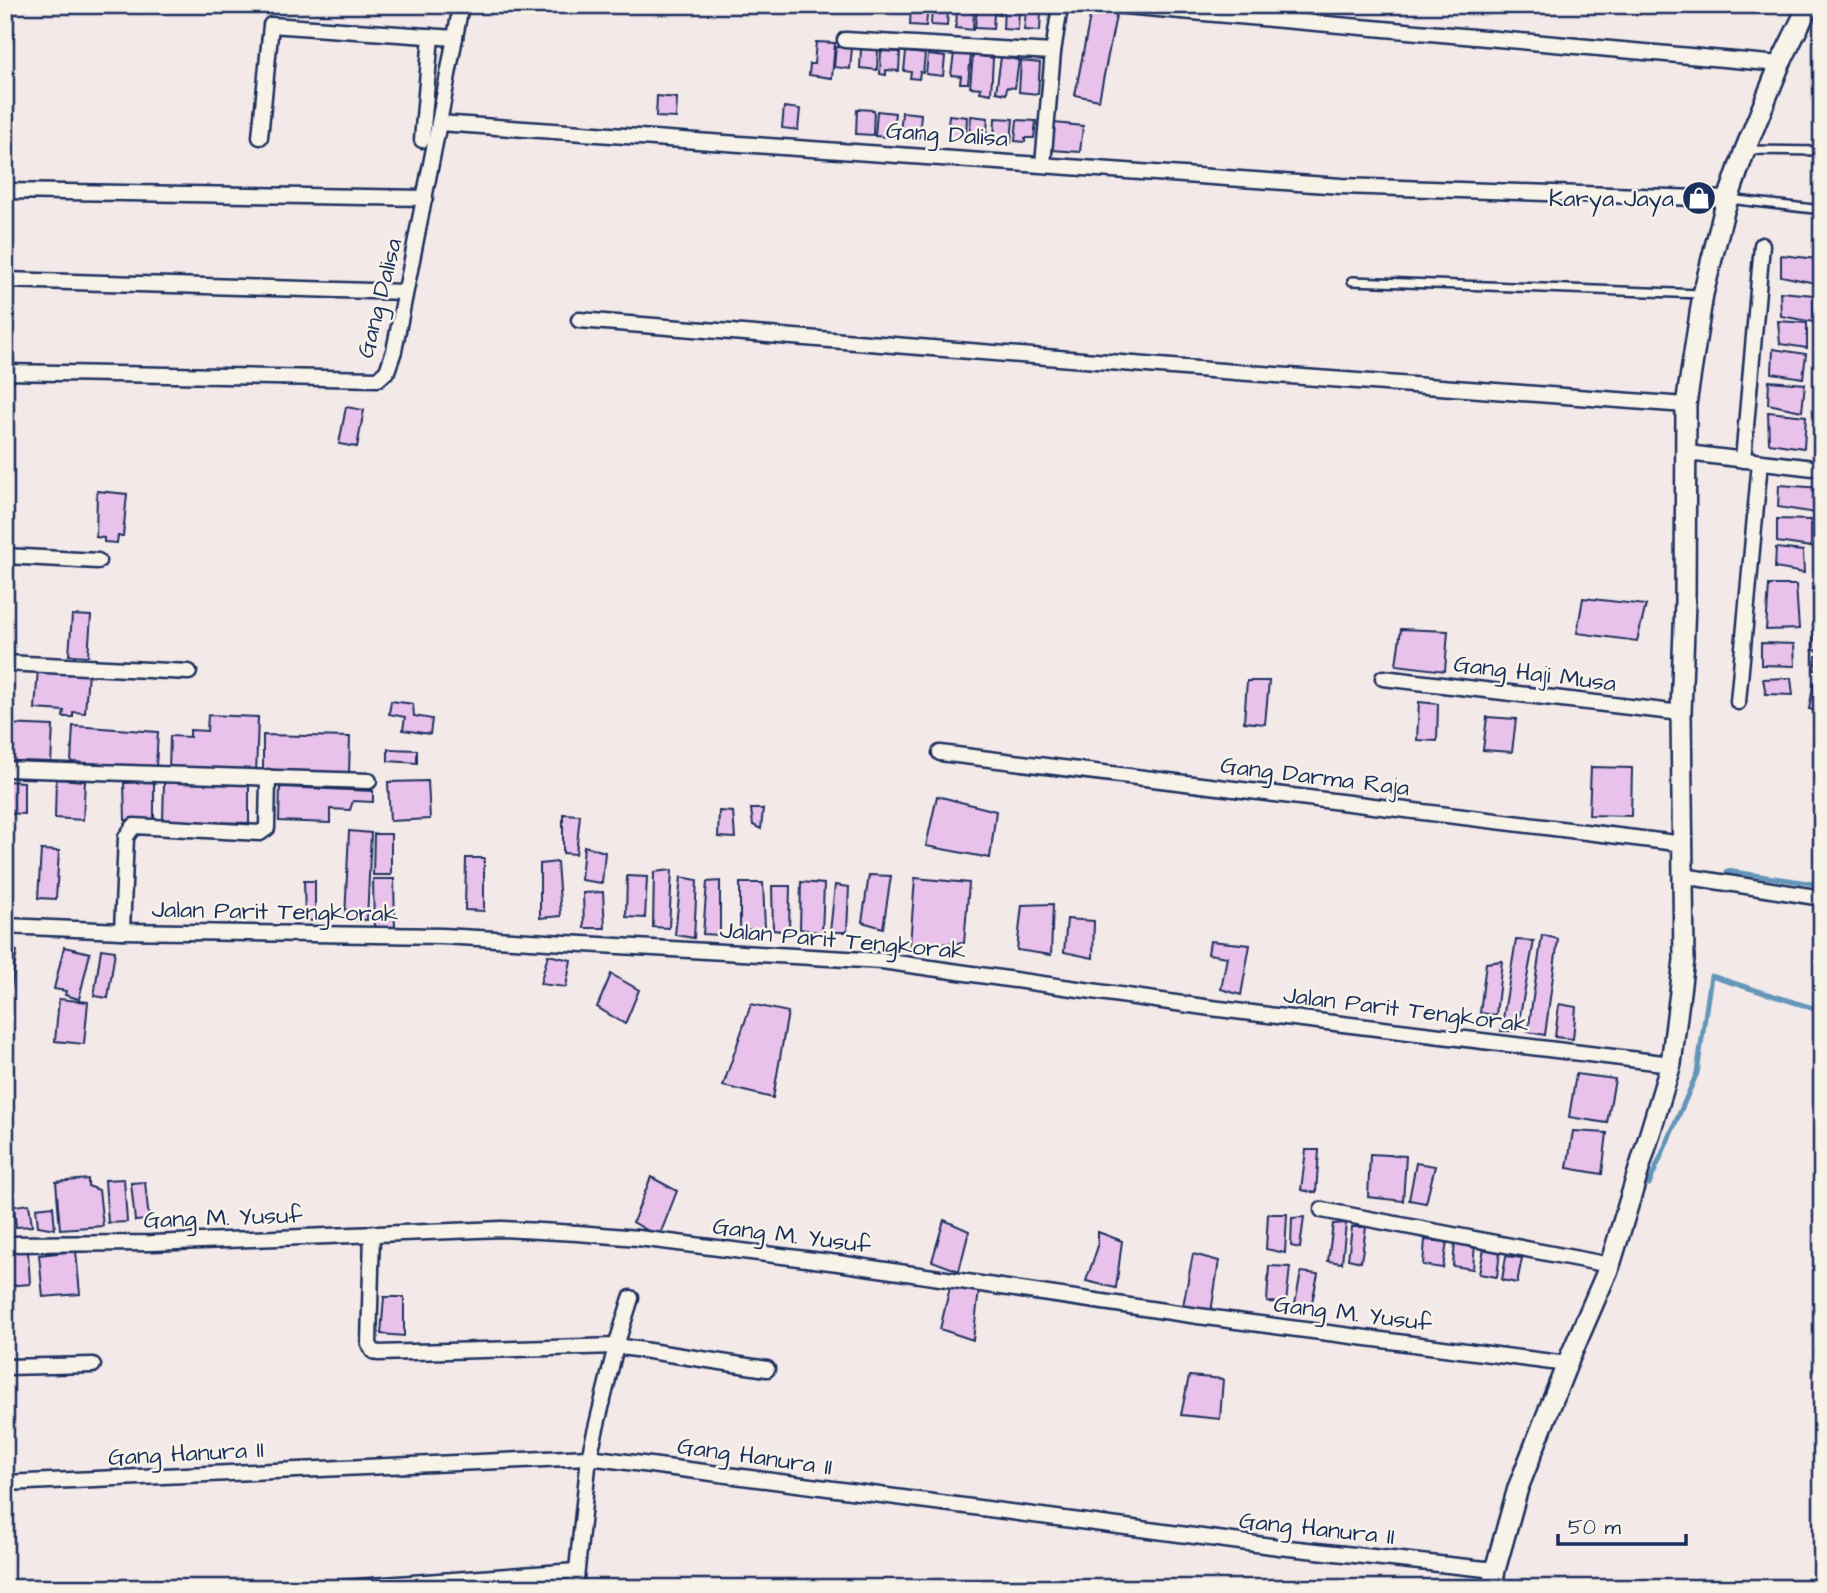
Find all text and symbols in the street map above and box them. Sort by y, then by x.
street label: Gang Dalisa [885,114,1009,157]
shop icon: Karya Jaya [1680,179,1718,217]
place label: Karya Jaya [1549,182,1674,217]
street label: Gang Dalisa [349,235,412,362]
street label: Gang Haji Musa [1452,647,1618,702]
street label: Gang Darma Raja [1218,749,1411,806]
street label: Jalan Parit Tengkorak [151,893,399,932]
street label: Jalan Parit Tengkorak [718,913,968,970]
street label: Jalan Parit Tengkorak [1281,978,1531,1043]
street label: Gang M. Yusuf [143,1198,304,1239]
street label: Gang M. Yusuf [711,1209,874,1264]
street label: Gang M. Yusuf [1272,1287,1435,1342]
street label: Gang Hanura II [675,1429,835,1486]
street label: Gang Hanura II [107,1433,265,1476]
scale bar [1558,1502,1685,1546]
street label: Gang Hanura II [1237,1504,1396,1555]
text: 50 m [1568,1513,1622,1542]

